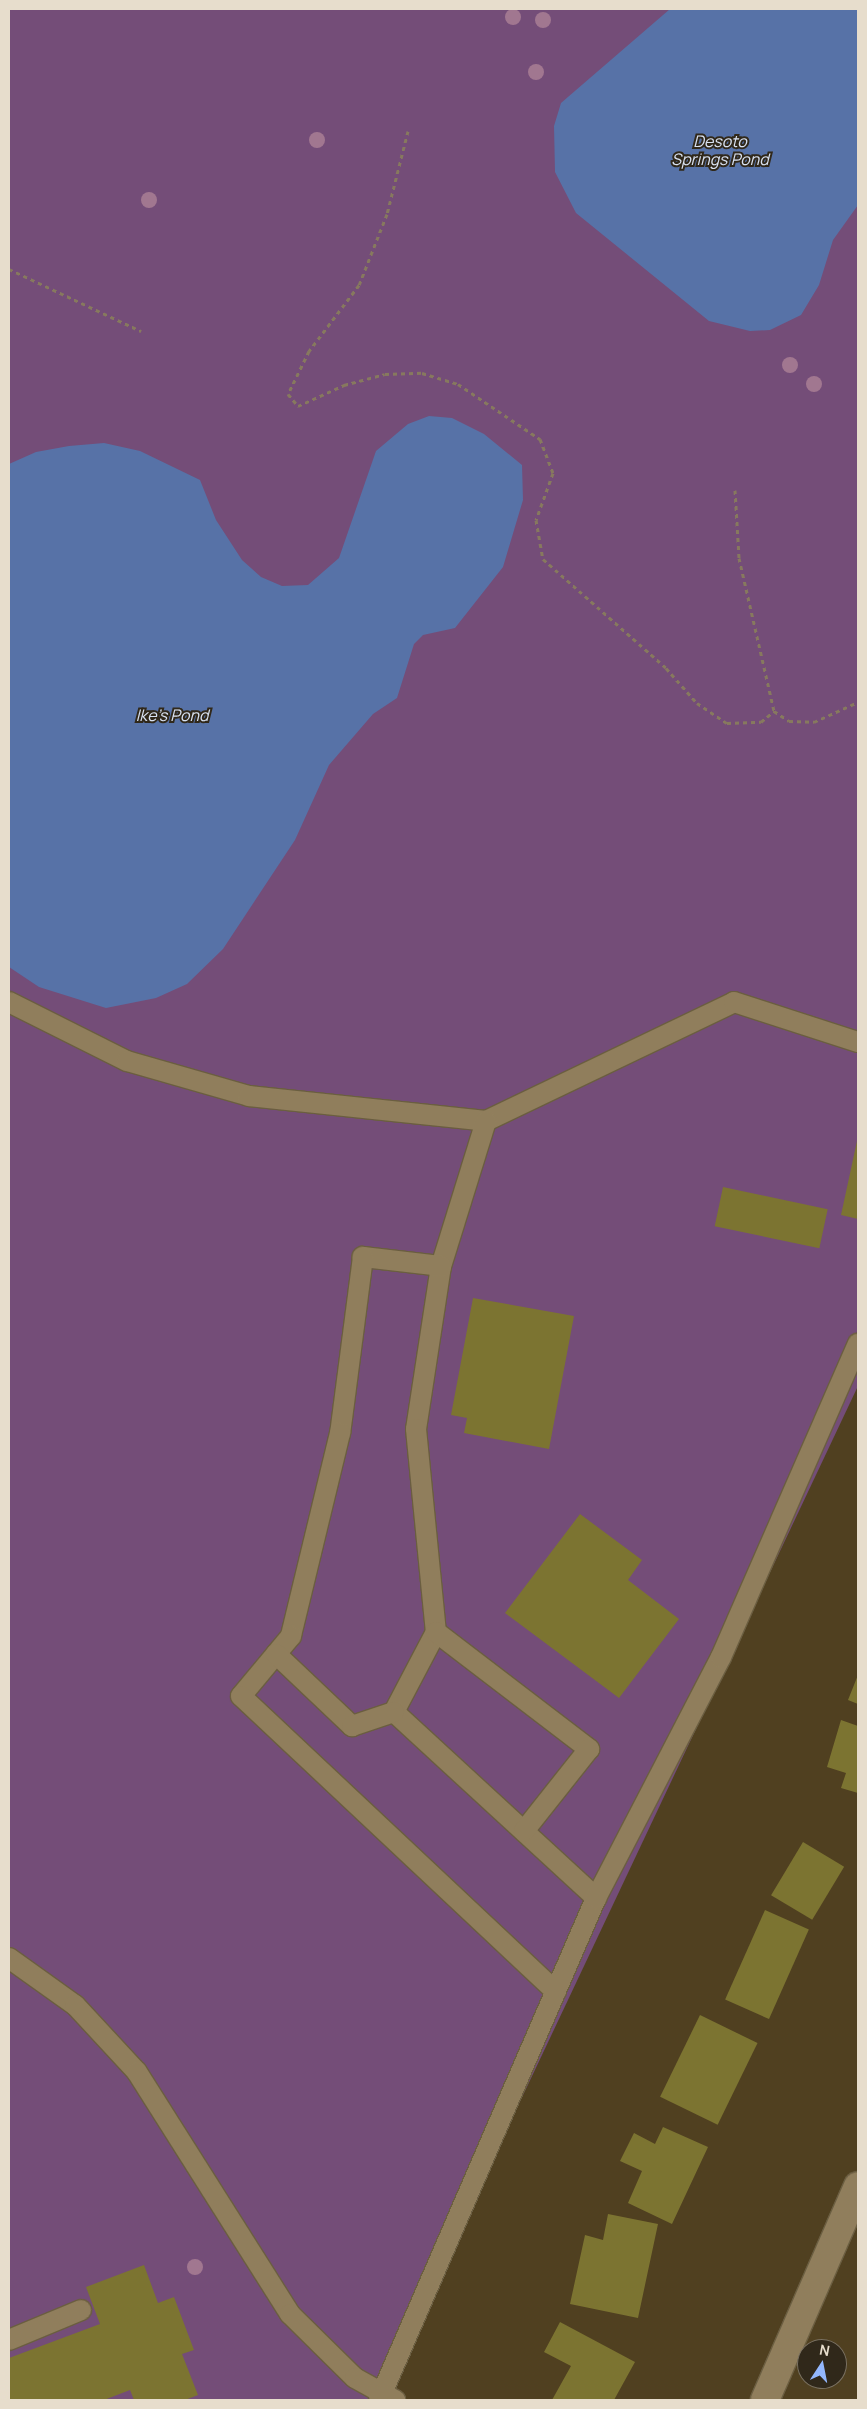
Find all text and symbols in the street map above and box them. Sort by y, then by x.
water label: Desoto Springs Pond [671,131,769,169]
water label: Ike's Pond [136,705,208,725]
north arrow [797,2339,847,2389]
text: N [818,2339,832,2360]

